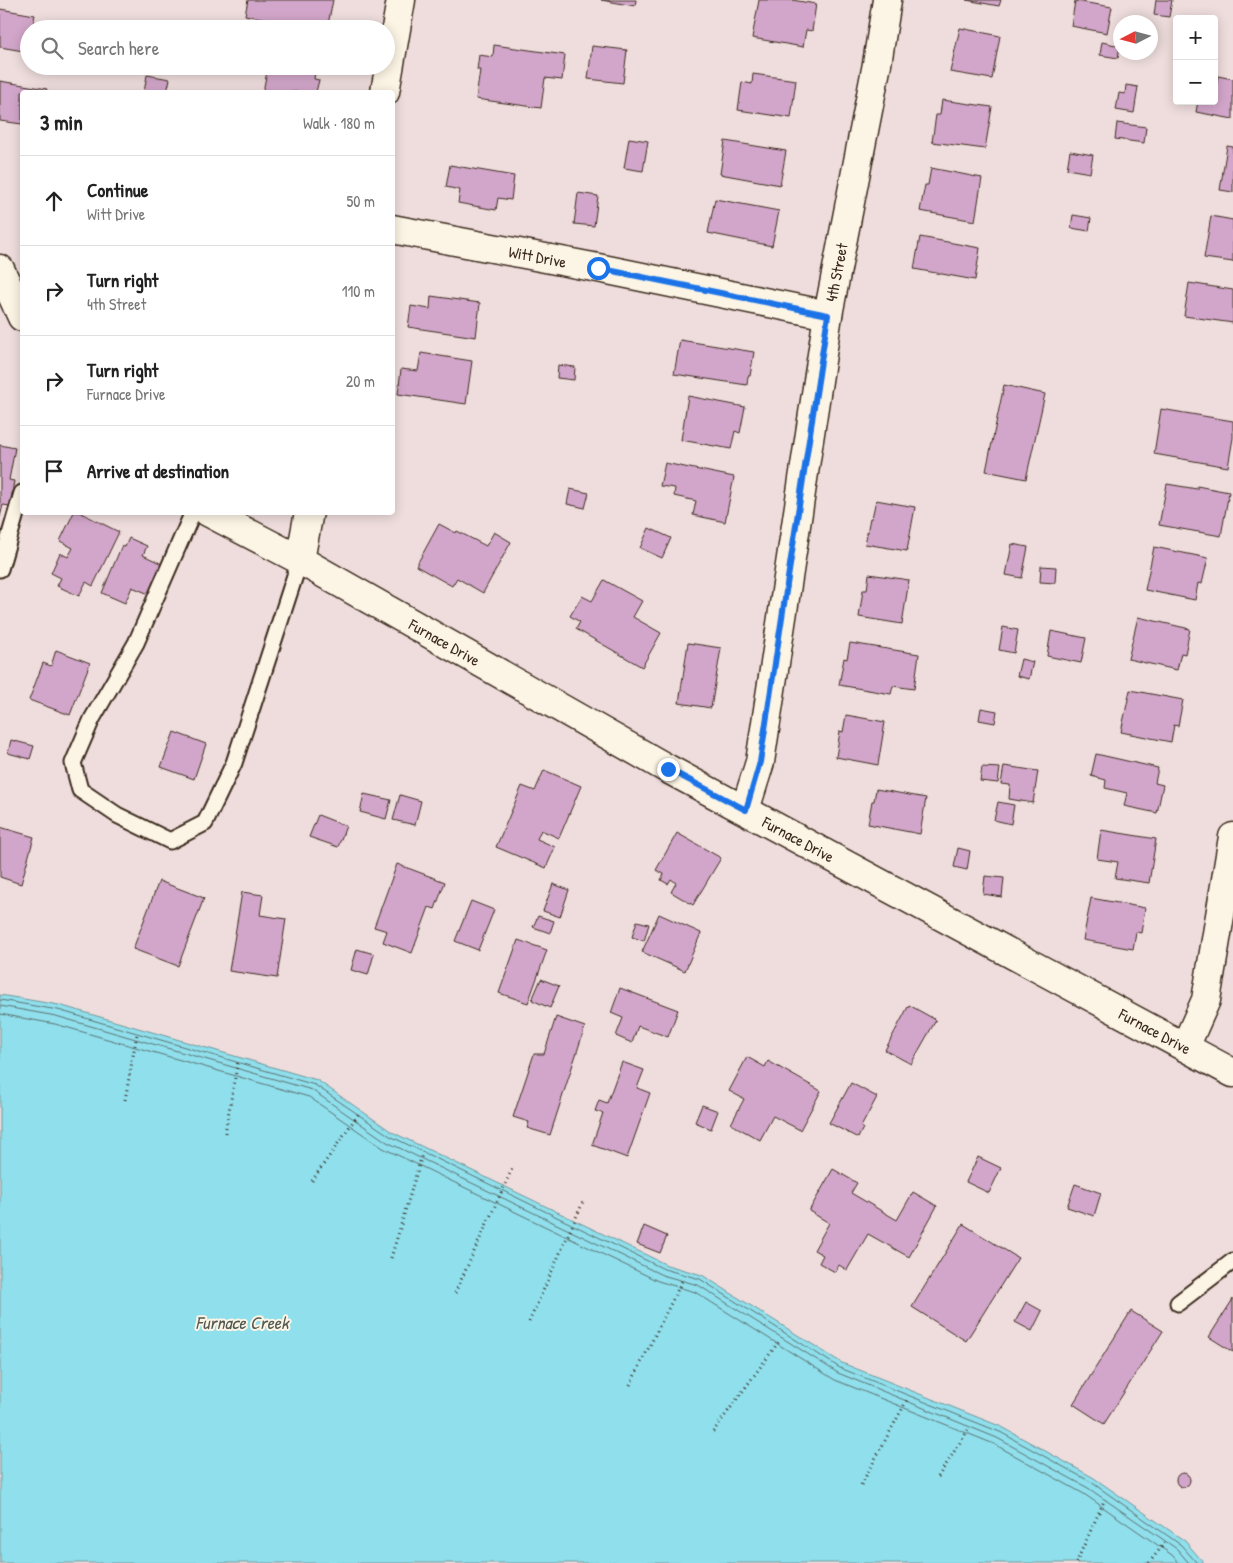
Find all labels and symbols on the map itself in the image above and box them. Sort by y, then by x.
north arrow [1113,15,1158,60]
street label: Witt Drive [507,240,569,273]
street label: 4th Street [820,241,853,303]
route start [587,257,610,280]
street label: Furnace Drive [404,613,485,671]
route end [657,758,680,781]
street label: Furnace Drive [758,810,839,868]
street label: Furnace Drive [1114,1002,1195,1060]
water label: Furnace Creek [196,1310,290,1335]

